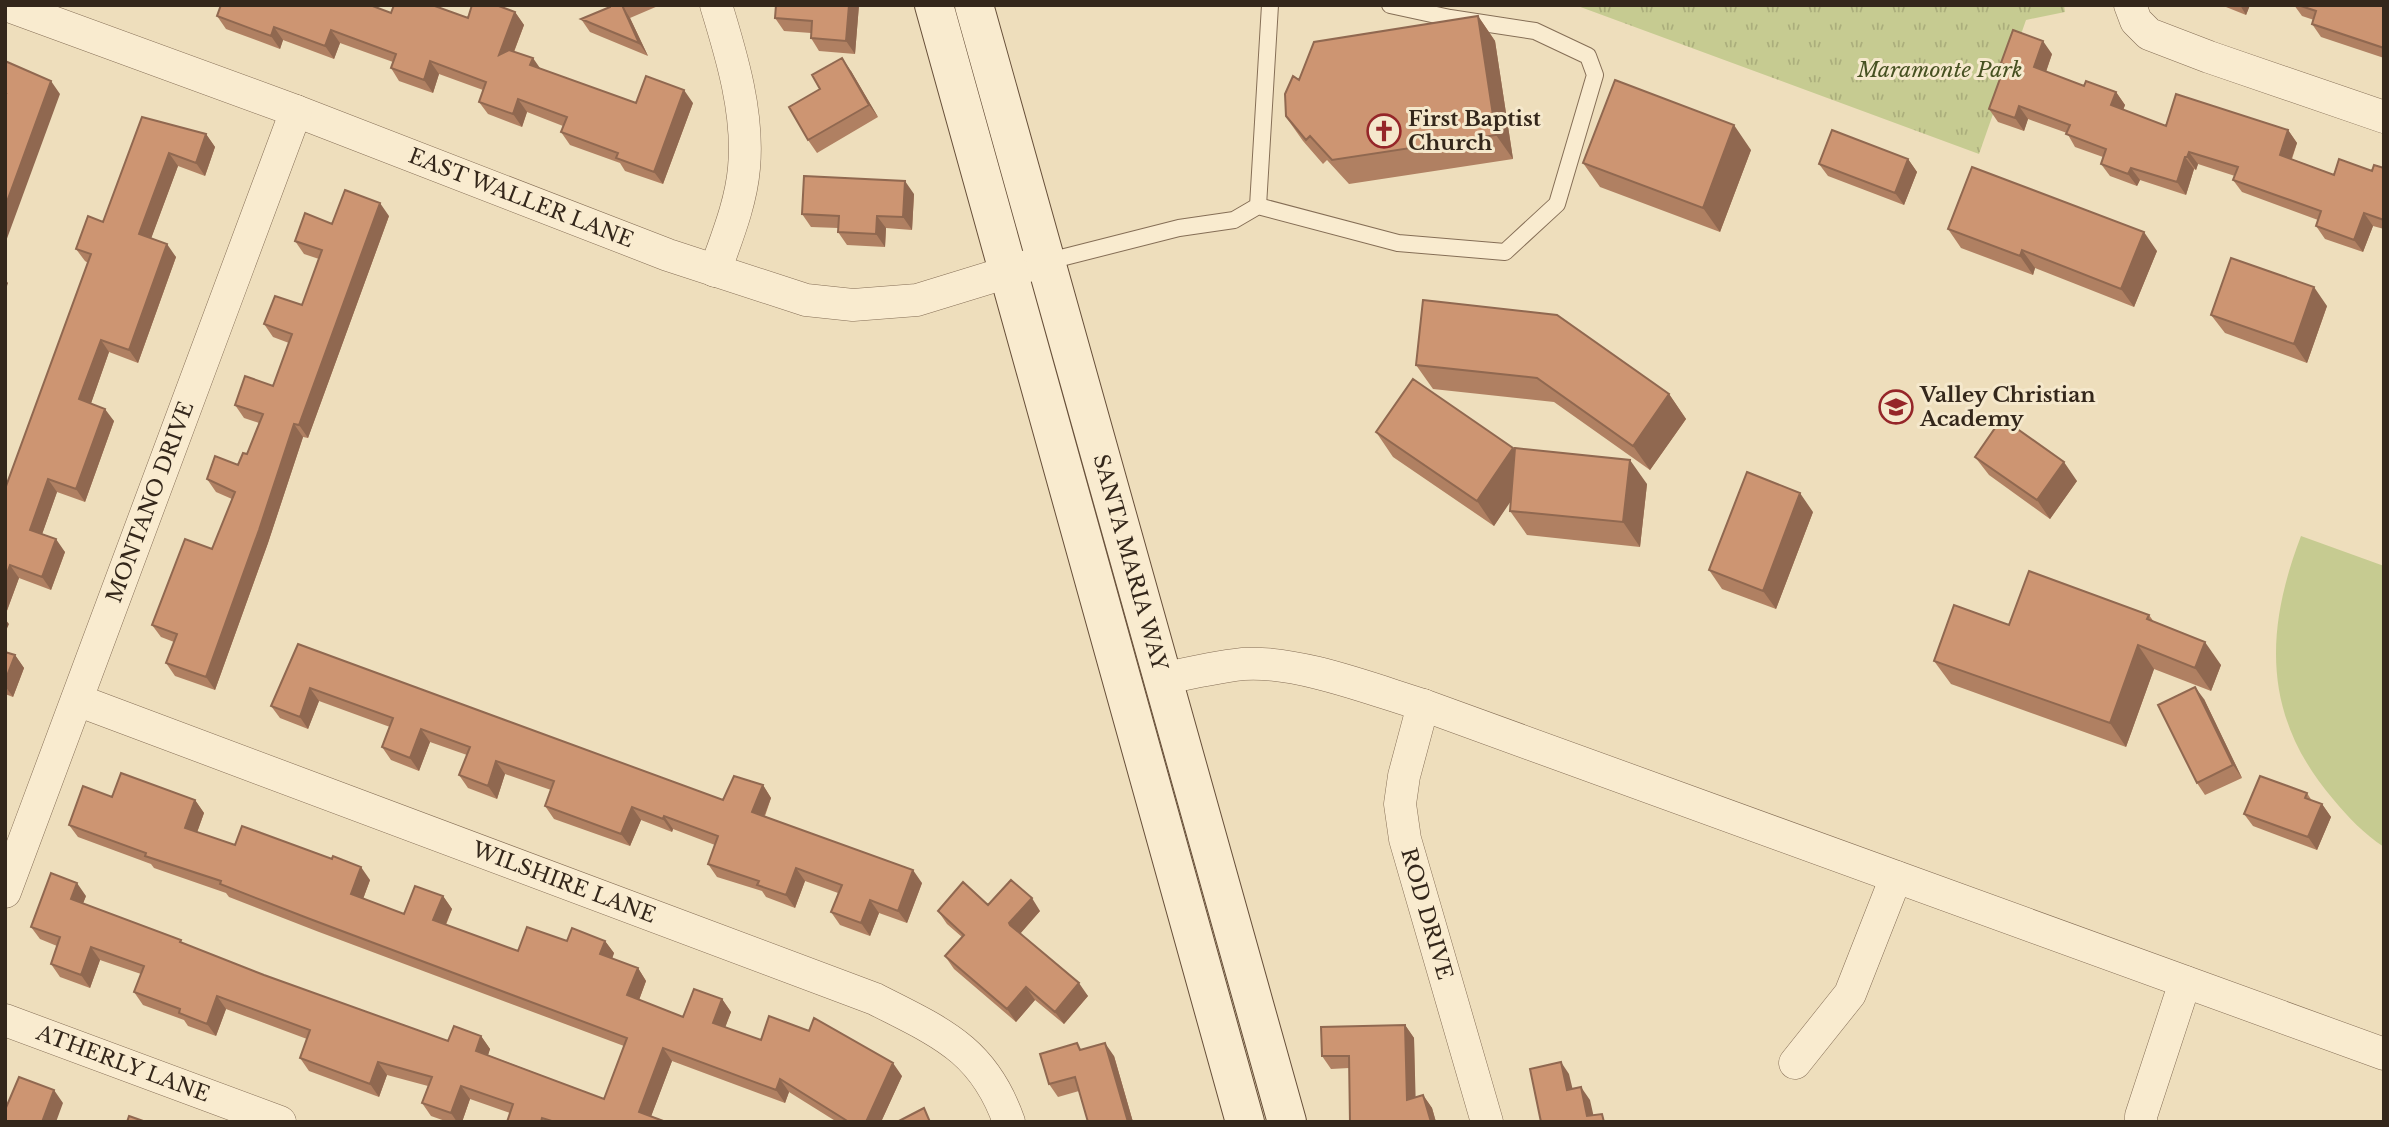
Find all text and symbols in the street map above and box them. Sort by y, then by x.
park label: Maramonte Park [1856,57,2023,83]
place label: First Baptist Church [1408,106,1541,156]
church icon: First Baptist Church [1365,112,1403,150]
street label: EAST WALLER LANE [405,143,637,253]
place label: Valley Christian Academy [1919,382,2095,432]
school or university icon: Valley Christian Academy [1877,388,1915,426]
street label: MONTANO DRIVE [101,398,200,606]
street label: SANTA MARIA WAY [1088,451,1173,674]
street label: WILSHIRE LANE [468,836,659,929]
street label: ROD DRIVE [1395,845,1458,983]
street label: ATHERLY LANE [32,1020,213,1108]

